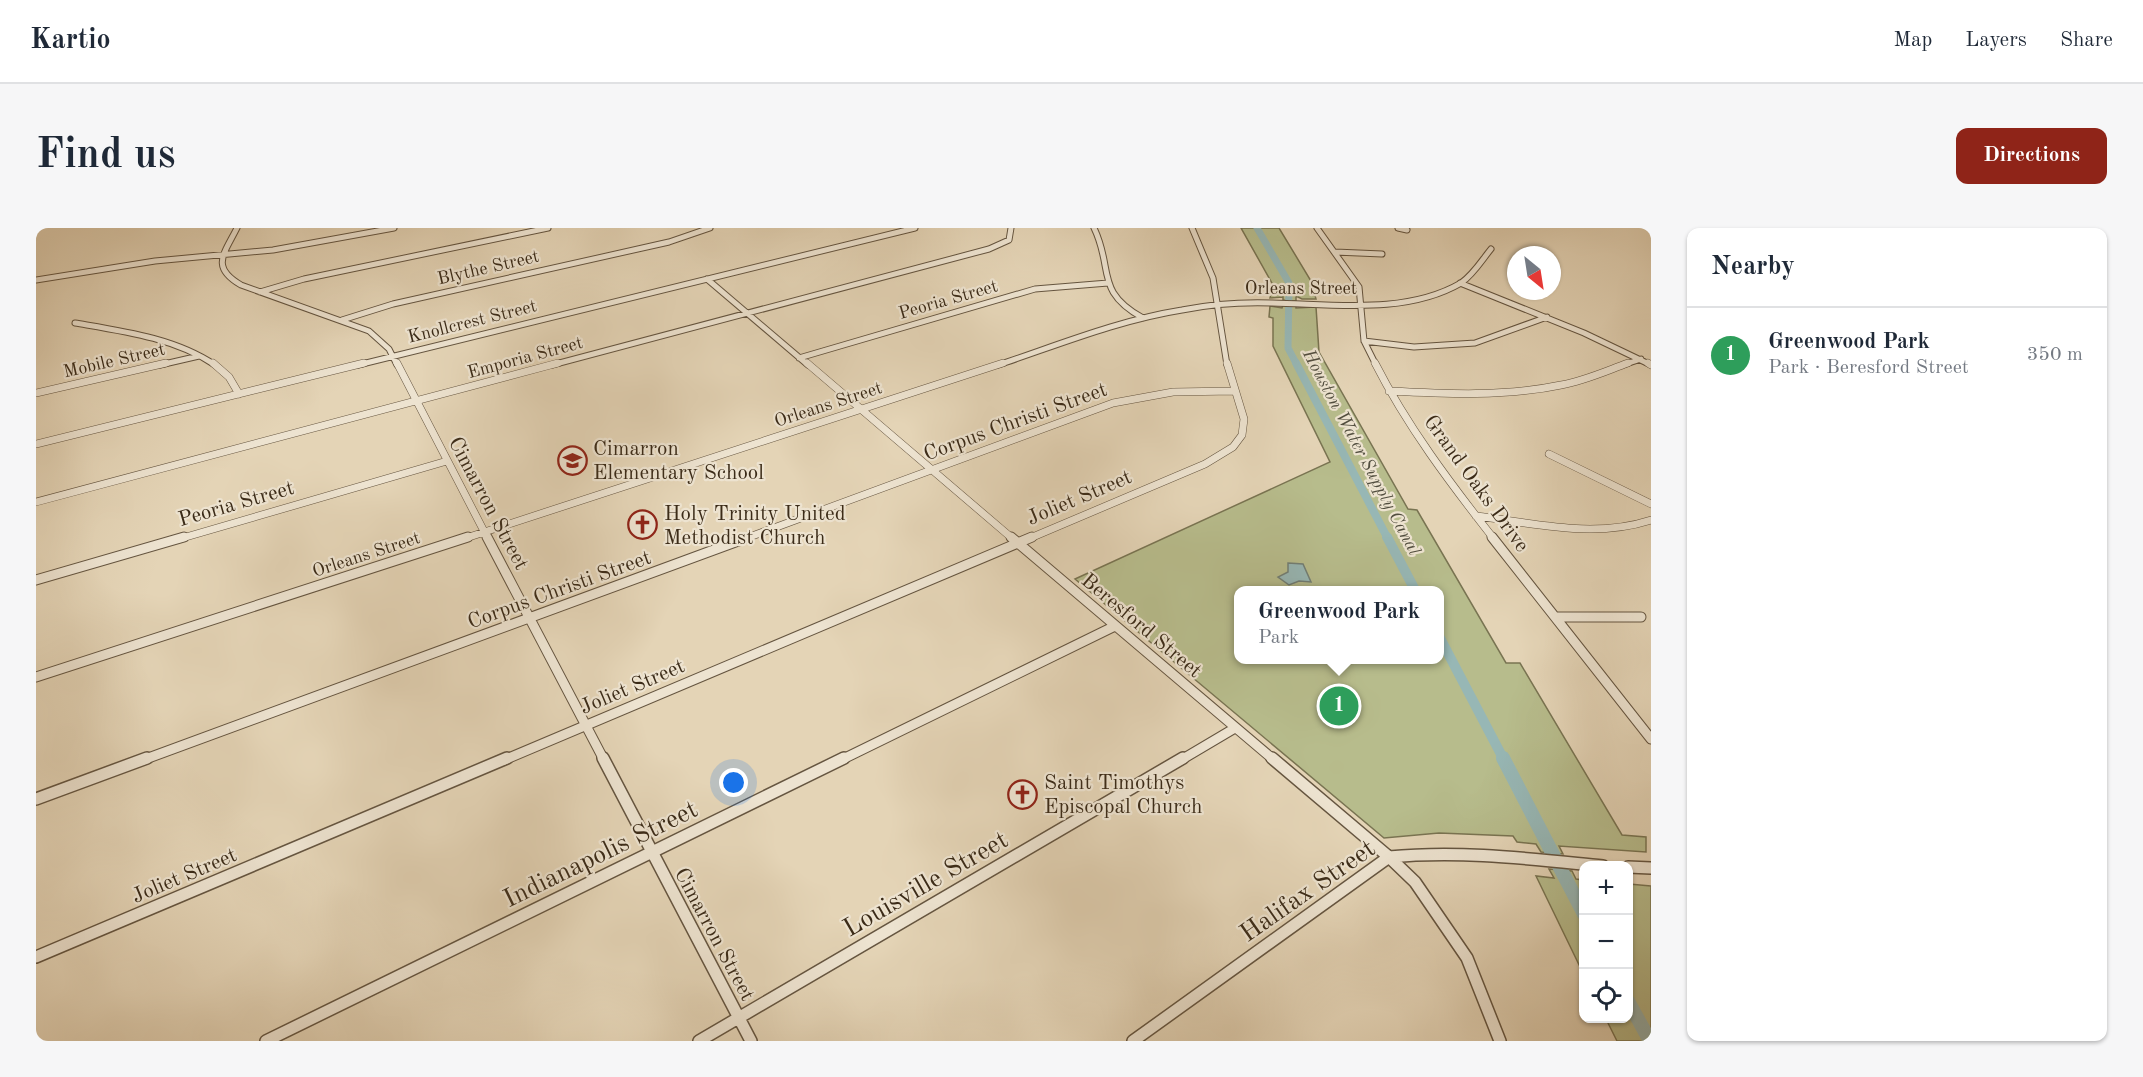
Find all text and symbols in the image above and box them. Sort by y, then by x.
text: Kartio [30,27,111,55]
text: Map [1893,30,1932,51]
text: Layers [1965,30,2027,51]
text: Share [2060,30,2113,51]
button: Directions [1956,128,2107,184]
text: Find us [36,135,175,177]
north arrow [1507,246,1561,300]
street label: Blythe Street [436,248,541,288]
text: Nearby [1711,254,1795,280]
street label: Peoria Street [897,277,1000,323]
street label: Orleans Street [1245,280,1357,298]
street label: Knollcrest Street [406,297,539,347]
text: Greenwood Park [1768,331,1930,353]
street label: Emporia Street [466,334,585,382]
street label: Mobile Street [62,341,167,381]
water label: Houston Water Supply Canal [1299,345,1424,559]
text: 1 [1725,345,1736,365]
text: 350 m [2027,345,2083,365]
text: Park · Beresford Street [1768,358,1969,378]
street label: Orleans Street [772,379,884,431]
street label: Corpus Christi Street [921,379,1110,465]
street label: Grand Oaks Drive [1419,411,1532,556]
street label: Cimarron Street [444,434,532,574]
place label: Cimarron Elementary School [593,439,764,484]
school or university icon: Cimarron Elementary School [556,444,588,476]
street label: Joliet Street [1024,467,1135,530]
street label: Peoria Street [176,478,297,531]
place label: Holy Trinity United Methodist Church [664,504,846,549]
church icon: Holy Trinity United Methodist Church [627,509,659,541]
street label: Orleans Street [310,529,422,581]
street label: Corpus Christi Street [465,547,654,633]
street label: Beresford Street [1077,570,1205,682]
popup [1234,586,1444,664]
text: Greenwood Park [1258,601,1420,623]
text: Park [1258,628,1299,648]
street label: Joliet Street [577,656,688,719]
pin: 1 [1320,684,1358,728]
your location [719,768,748,797]
place label: Saint Timothys Episcopal Church [1044,773,1202,818]
church icon: Saint Timothys Episcopal Church [1007,778,1039,810]
street label: Indianapolis Street [500,797,702,913]
street label: Louisville Street [839,827,1013,942]
street label: Halifax Street [1236,836,1381,948]
street label: Joliet Street [129,845,240,908]
map controls [1579,861,1633,1023]
button: + [1579,861,1633,915]
street label: Cimarron Street [670,865,758,1005]
button: − [1579,915,1633,969]
button: locate [1579,969,1633,1023]

